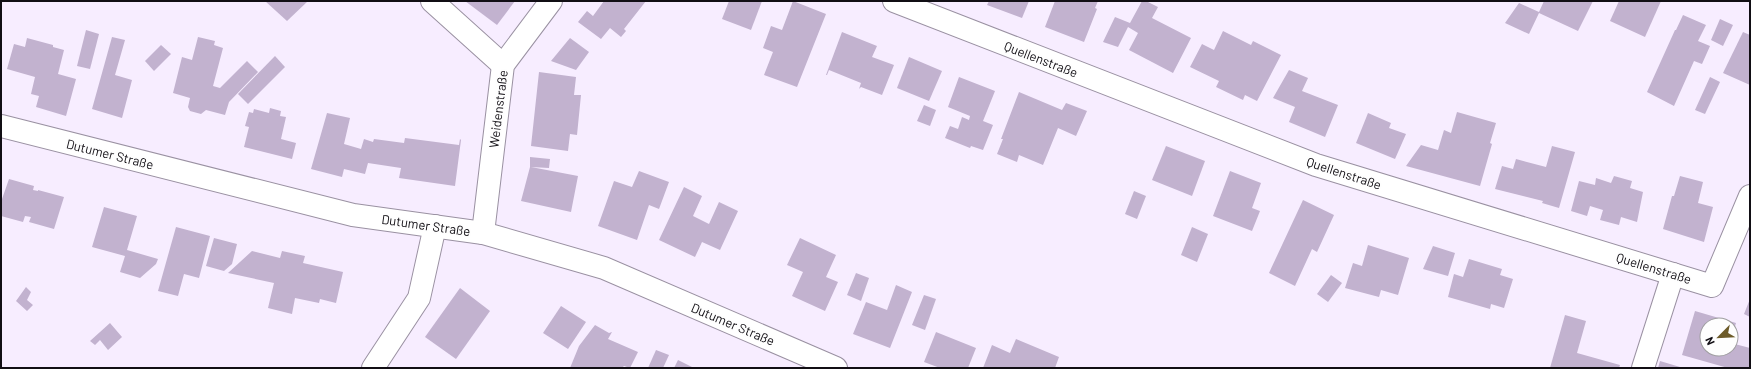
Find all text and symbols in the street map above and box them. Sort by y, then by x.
street label: Quellenstraße [1002,38,1080,80]
street label: Weidenstraße [485,69,511,149]
street label: Dutumer Straße [65,135,155,173]
street label: Quellenstraße [1305,153,1384,193]
street label: Dutumer Straße [381,211,471,239]
street label: Quellenstraße [1614,249,1694,287]
street label: Dutumer Straße [689,299,777,349]
north arrow [1699,317,1739,357]
text: N [1702,335,1717,347]

